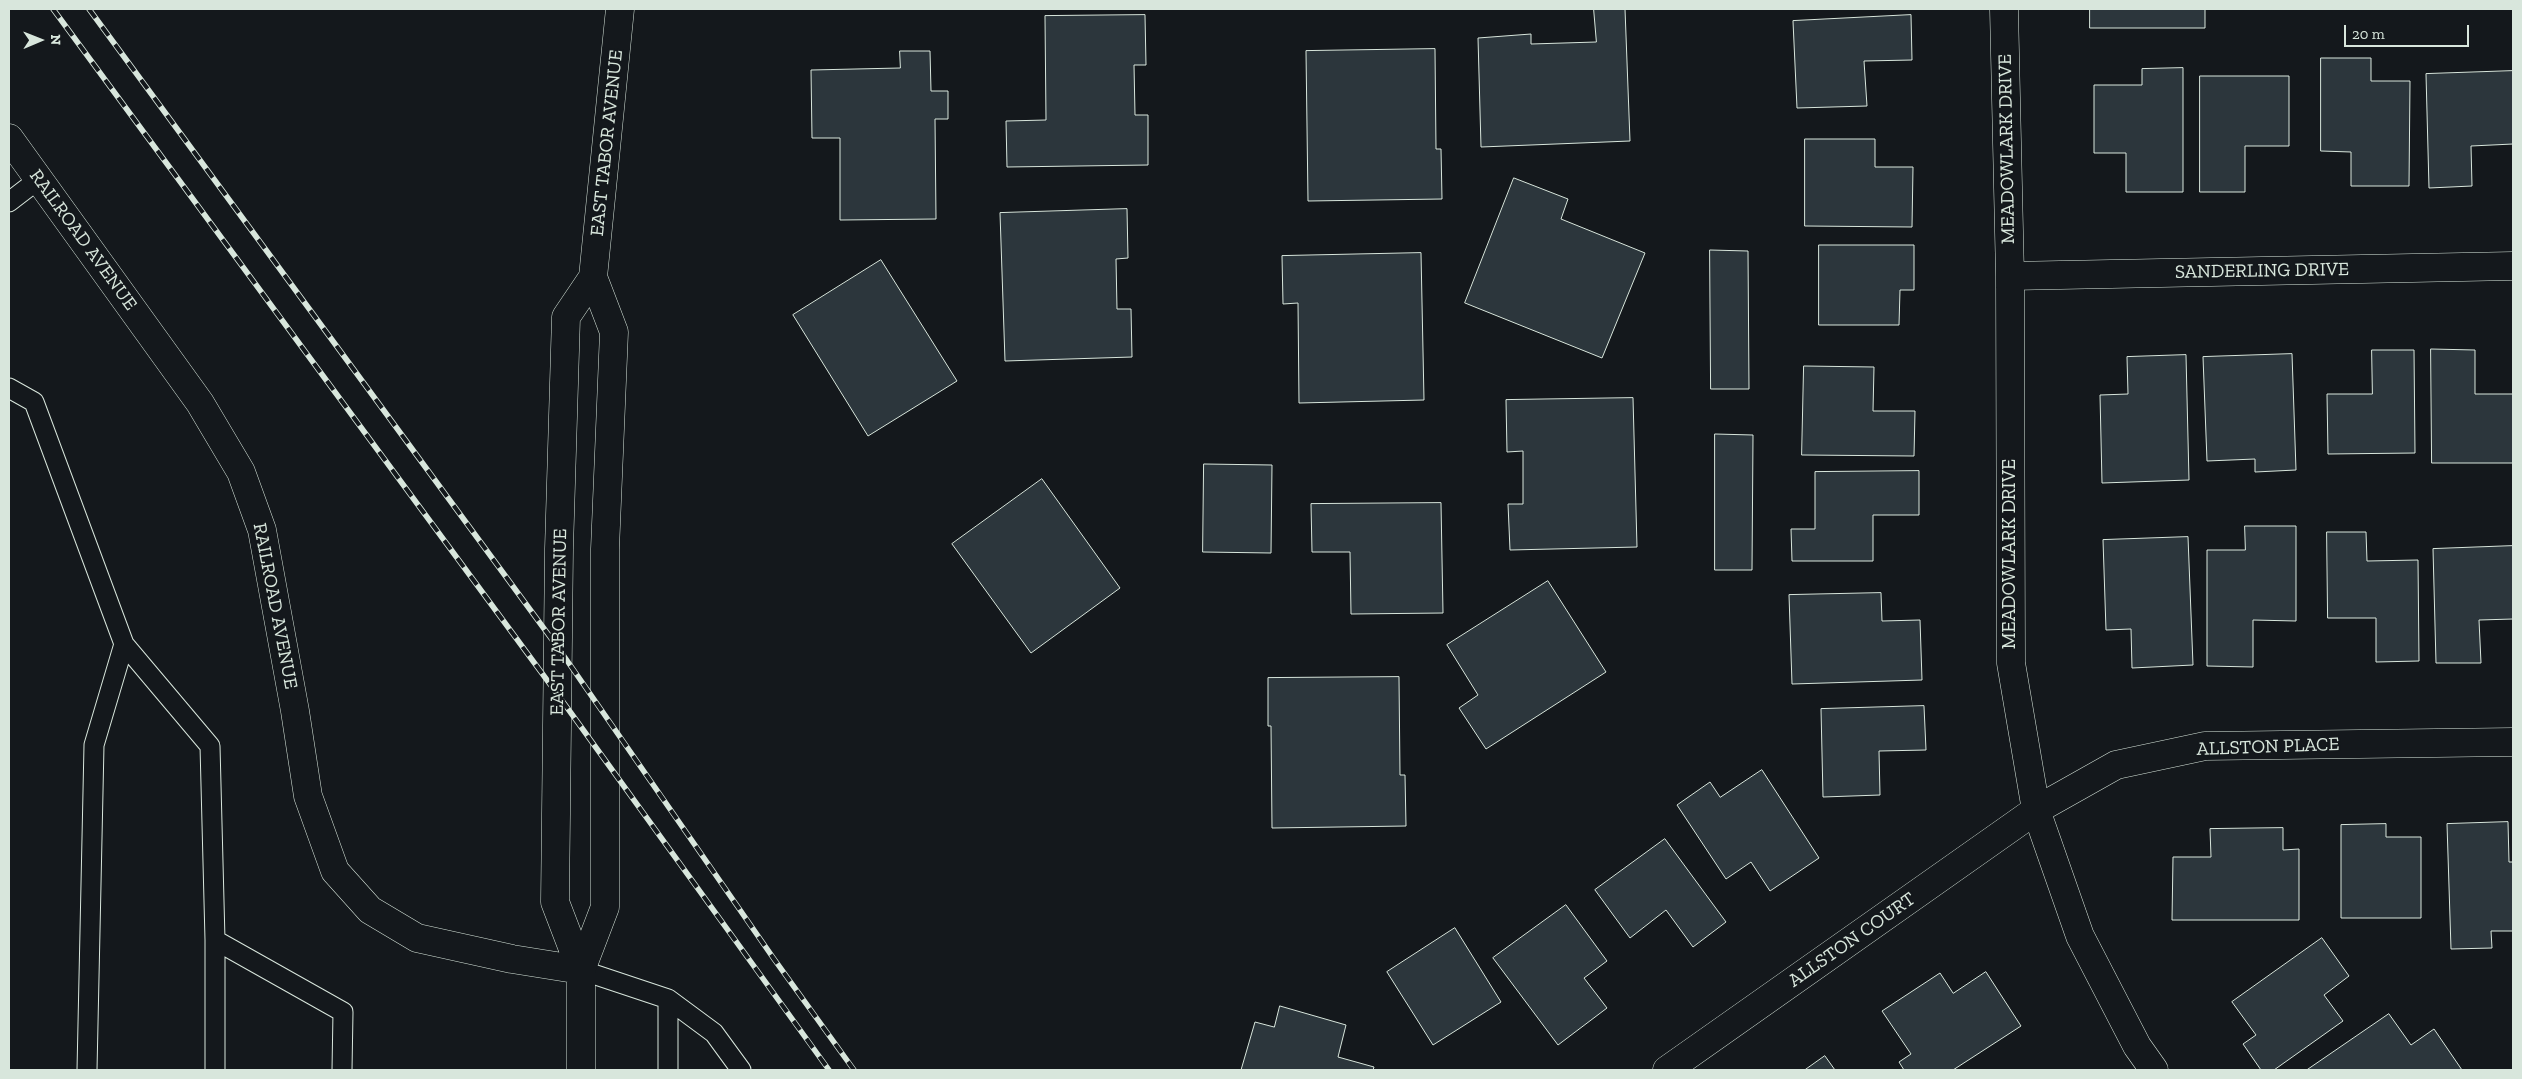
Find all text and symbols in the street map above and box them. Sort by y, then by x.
north arrow [15,15,65,65]
scale bar [2347,15,2472,47]
text: 20 m [2352,25,2385,43]
text: N [47,34,64,45]
street label: EAST TABOR AVENUE [586,49,628,237]
street label: MEADOWLARK DRIVE [1994,54,2020,244]
street label: RAILROAD AVENUE [24,165,142,315]
street label: SANDERLING DRIVE [2175,258,2349,284]
street label: MEADOWLARK DRIVE [1999,459,2021,649]
street label: RAILROAD AVENUE [248,521,302,691]
street label: EAST TABOR AVENUE [546,528,572,716]
street label: ALLSTON PLACE [2196,733,2340,761]
street label: ALLSTON COURT [1784,888,1920,992]

